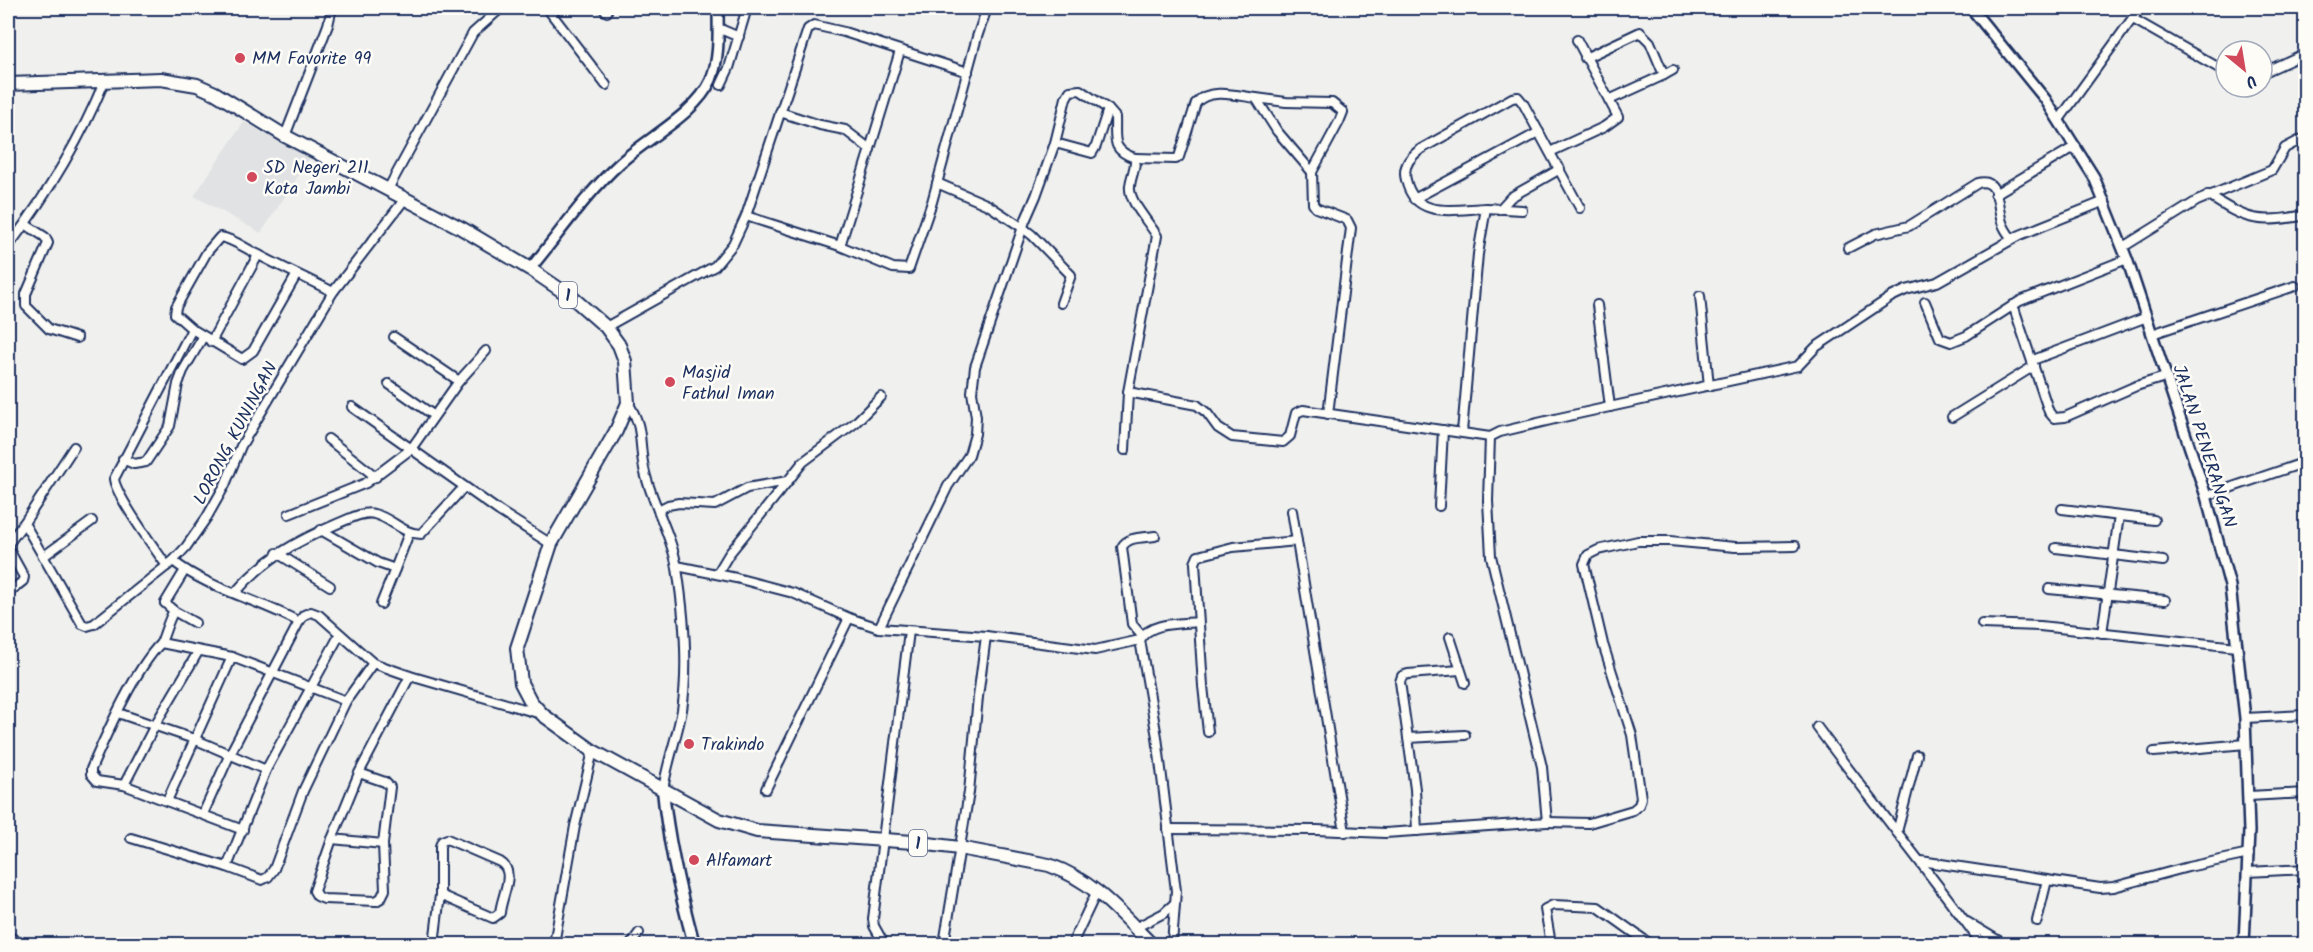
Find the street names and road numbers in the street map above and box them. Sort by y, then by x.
road number: 1 [559,282,577,308]
street label: LORONG KUNINGAN [186,357,286,510]
street label: JALAN PENERANGAN [2163,361,2244,532]
road number: 1 [909,830,927,856]

